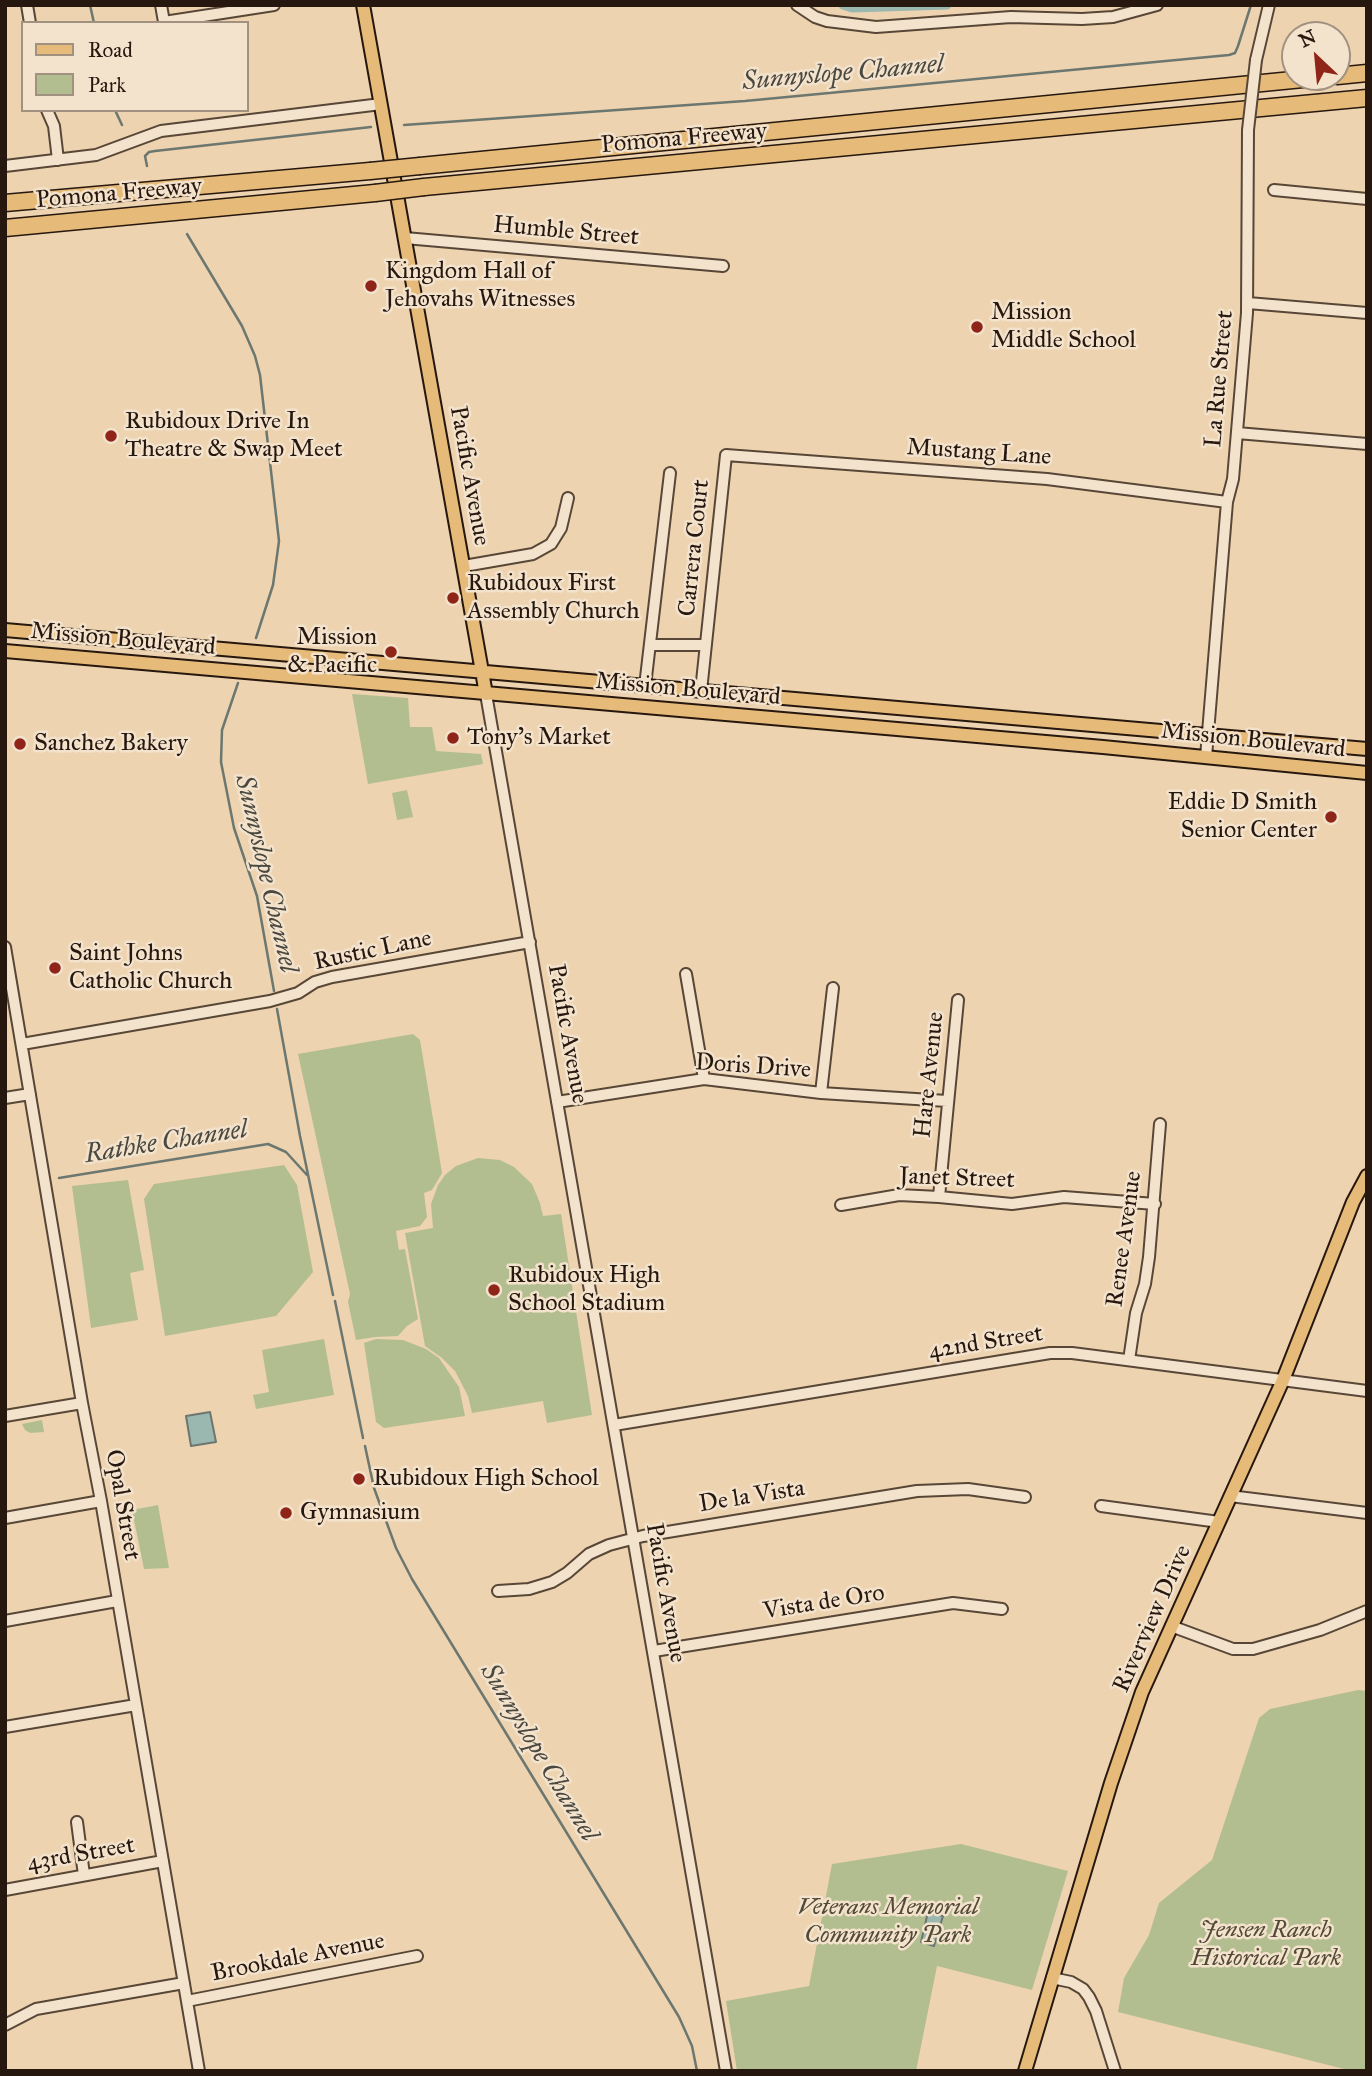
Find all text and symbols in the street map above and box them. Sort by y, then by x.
legend [21,21,248,112]
north arrow [1281,21,1351,91]
text: N [1295,25,1320,52]
text: Road [88,37,133,63]
water label: Sunnyslope Channel [741,50,945,98]
text: Park [88,72,126,98]
street label: Pomona Freeway [600,117,768,161]
street label: Pomona Freeway [35,172,203,216]
street label: Humble Street [492,211,640,253]
place label: Kingdom Hall of Jehovahs Witnesses [385,258,575,314]
marker: Kingdom Hall of Jehovahs Witnesses [363,278,379,294]
place label: Mission Middle School [991,299,1136,355]
street label: La Rue Street [1200,309,1240,449]
marker: Mission Middle School [969,319,985,335]
street label: Pacific Avenue [443,404,495,548]
place label: Rubidoux Drive In Theatre & Swap Meet [125,408,342,464]
marker: Rubidoux Drive In Theatre & Swap Meet [103,428,119,444]
street label: Mustang Lane [906,434,1052,472]
street label: Carrera Court [673,478,717,618]
place label: Rubidoux First Assembly Church [467,570,639,626]
marker: Rubidoux First Assembly Church [445,590,461,606]
street label: Mission Boulevard [29,618,217,662]
place label: Mission & Pacific [287,624,377,680]
marker: Mission & Pacific [383,644,399,660]
street label: Mission Boulevard [594,668,782,712]
street label: Mission Boulevard [1159,717,1347,765]
place label: Tony's Market [467,724,611,752]
place label: Sanchez Bakery [34,730,188,758]
marker: Tony's Market [445,730,461,746]
marker: Sanchez Bakery [12,736,28,752]
water label: Sunnyslope Channel [227,772,303,976]
place label: Eddie D Smith Senior Center [1168,789,1317,845]
marker: Eddie D Smith Senior Center [1323,809,1339,825]
street label: Rustic Lane [312,925,434,977]
place label: Saint Johns Catholic Church [69,940,232,996]
marker: Saint Johns Catholic Church [47,960,63,976]
street label: Pacific Avenue [541,962,593,1106]
street label: Hare Avenue [909,1010,951,1140]
street label: Doris Drive [694,1049,812,1085]
water label: Rathke Channel [83,1115,249,1171]
street label: Janet Street [899,1163,1015,1195]
street label: Renee Avenue [1101,1169,1149,1309]
place label: Rubidoux High School Stadium [508,1262,665,1318]
marker: Rubidoux High School Stadium [486,1282,502,1298]
street label: 42nd Street [927,1320,1045,1366]
street label: Opal Street [98,1447,146,1563]
place label: Rubidoux High School [373,1465,599,1493]
marker: Rubidoux High School [351,1471,367,1487]
street label: De la Vista [697,1474,807,1520]
place label: Gymnasium [300,1499,420,1527]
marker: Gymnasium [278,1505,294,1521]
street label: Pacific Avenue [639,1521,691,1665]
street label: Riverview Drive [1108,1541,1198,1697]
street label: Vista de Oro [761,1579,887,1627]
water label: Sunnyslope Channel [473,1658,603,1848]
street label: 43rd Street [25,1831,137,1879]
park label: Veterans Memorial Community Park [797,1894,979,1950]
park label: Jensen Ranch Historical Park [1191,1917,1341,1973]
street label: Brookdale Avenue [209,1927,387,1989]

